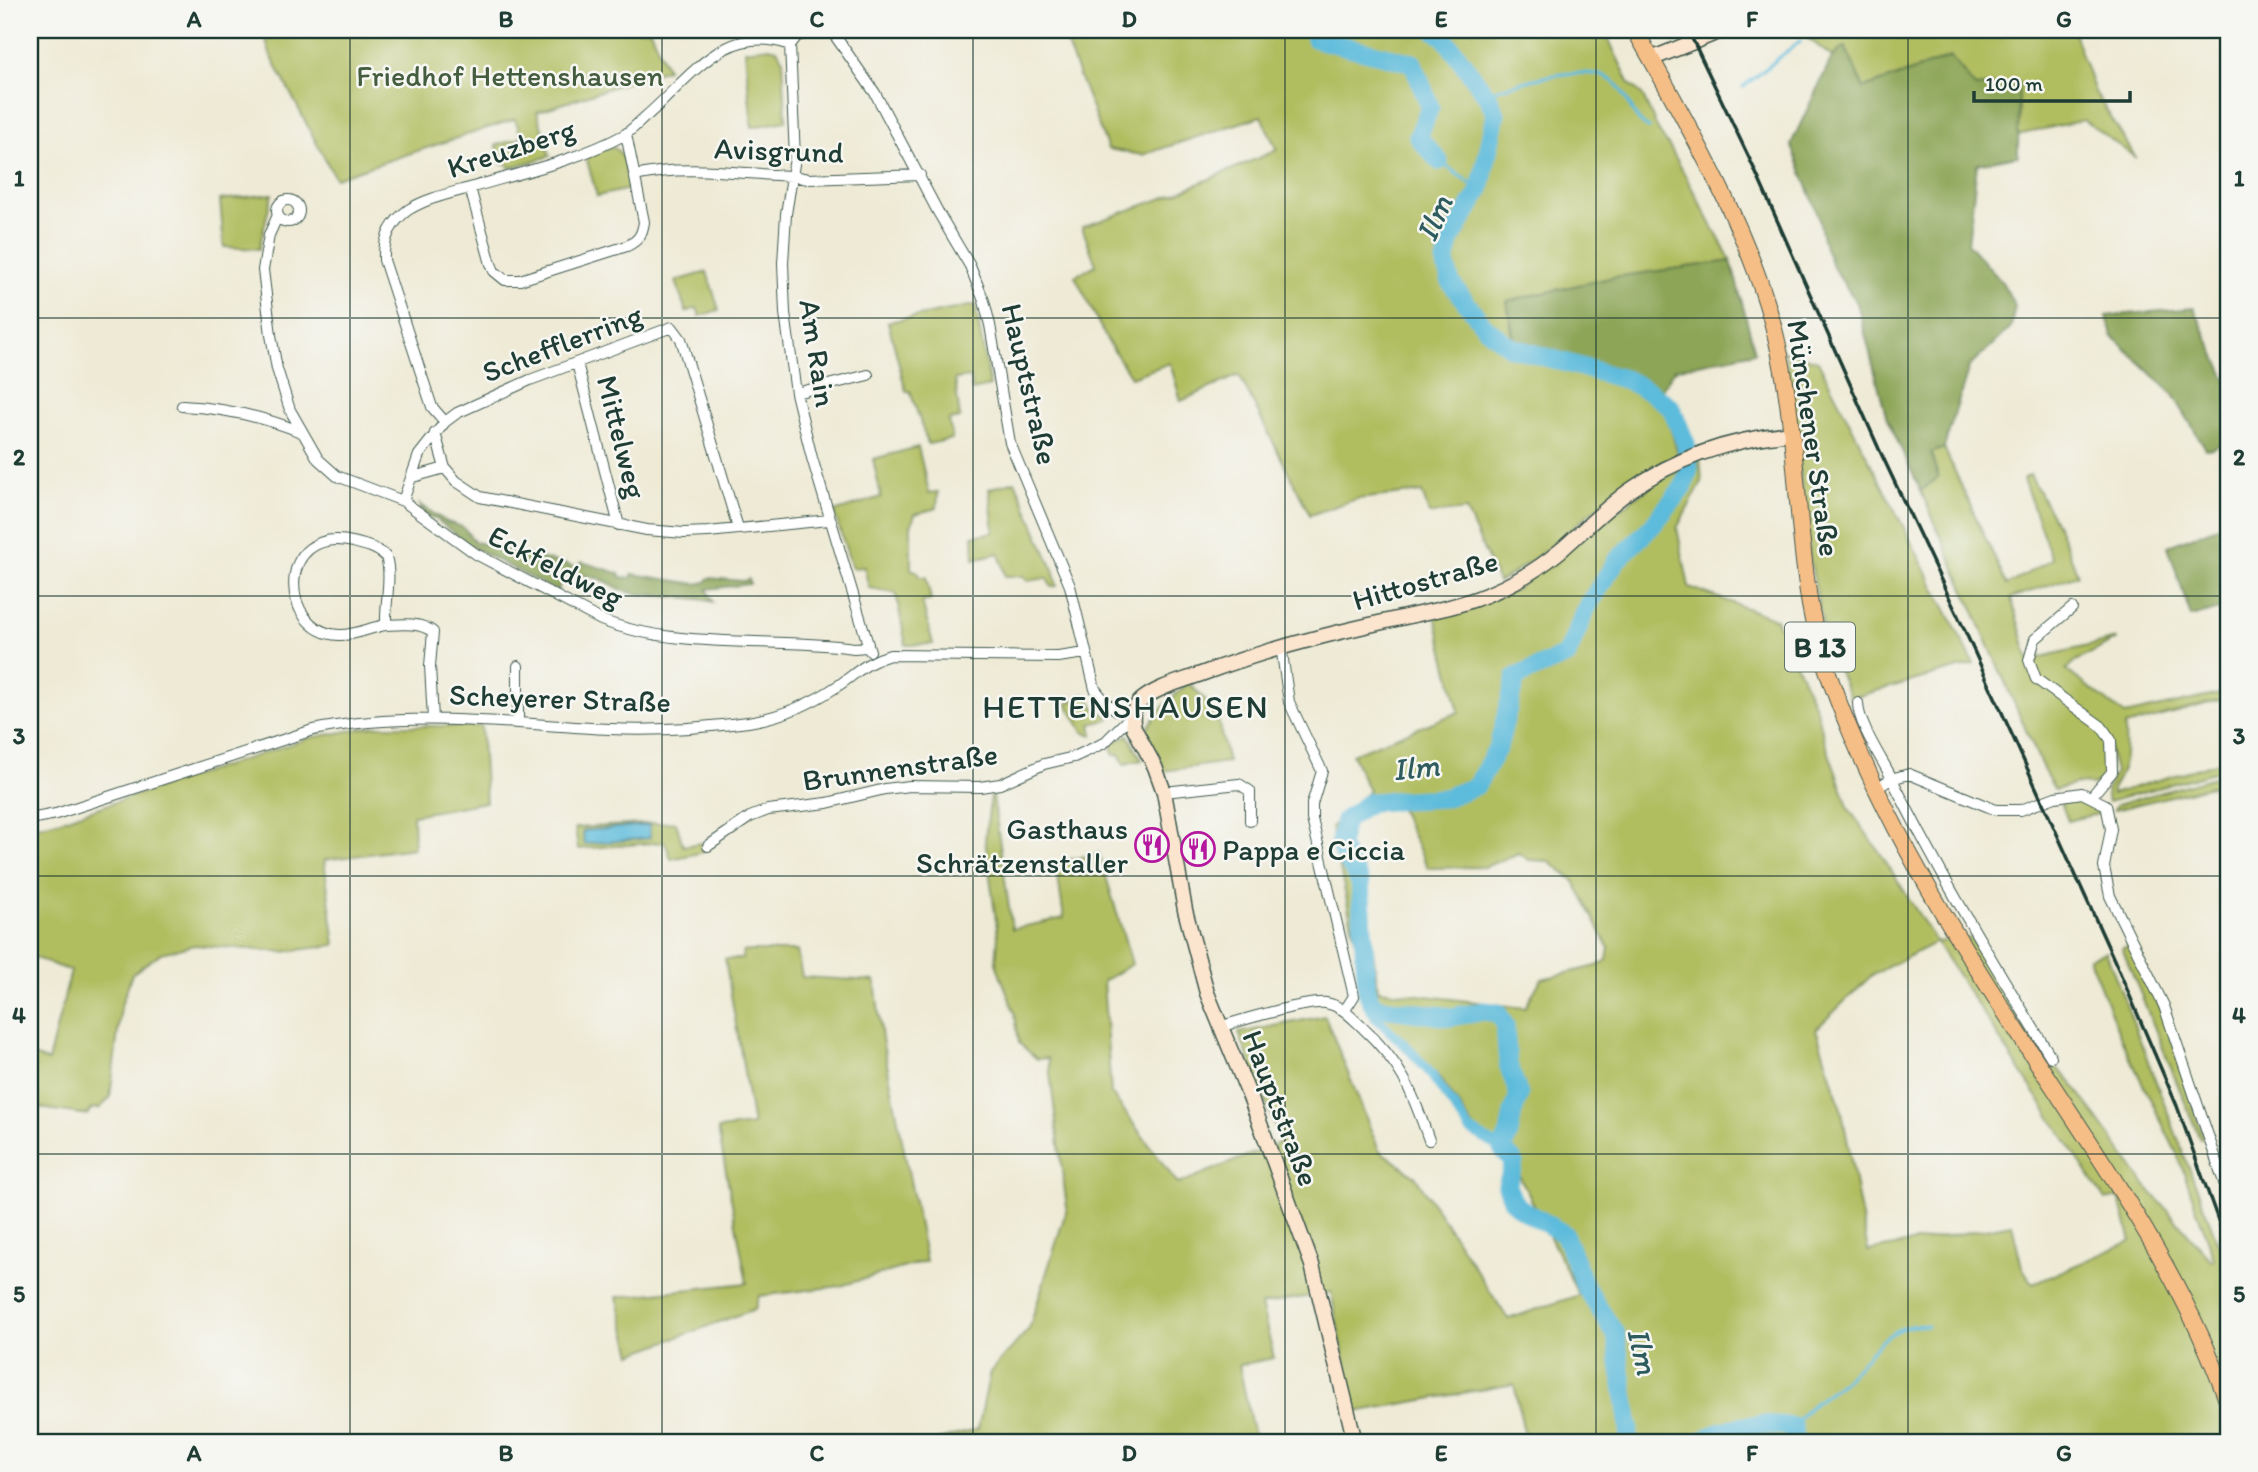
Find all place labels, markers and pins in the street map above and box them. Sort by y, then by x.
place label: Gasthaus Schrätzenstaller [916,810,1129,881]
restaurant icon: Gasthaus Schrätzenstaller [1133,826,1171,864]
restaurant icon: Pappa e Ciccia [1179,830,1217,868]
place label: Pappa e Ciccia [1222,831,1406,868]

